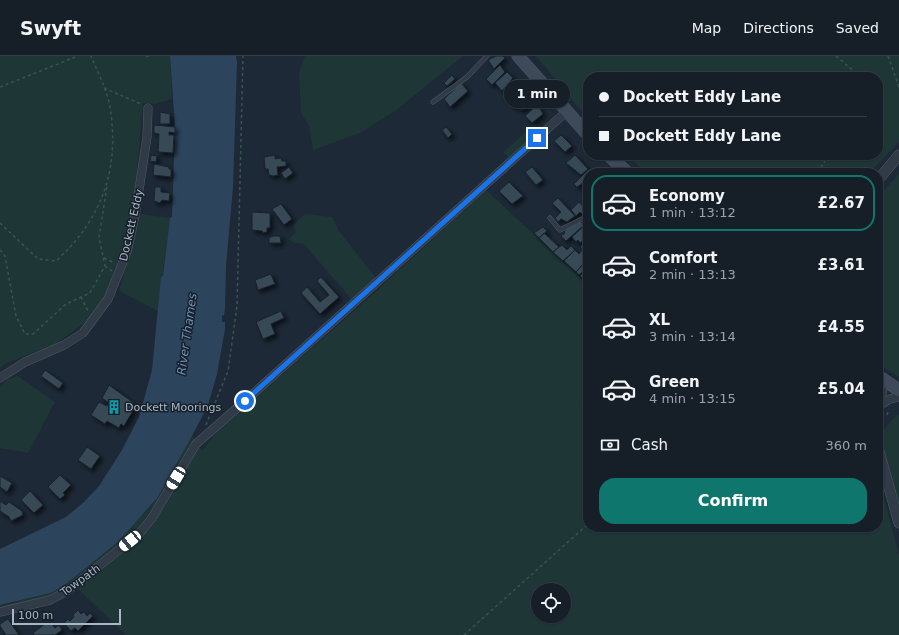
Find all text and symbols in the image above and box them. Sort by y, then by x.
text: Swyft [20,17,81,39]
text: Map [692,20,721,36]
text: Directions [743,20,814,36]
text: Saved [836,20,879,36]
callout: 1 min [504,80,570,108]
text: 1 min [517,86,557,101]
text: Dockett Eddy Lane [623,88,781,106]
text: Dockett Eddy Lane [623,127,781,145]
route end [528,129,546,147]
icon: car [601,185,637,221]
street label: Dockett Eddy [117,187,146,262]
text: Economy [649,187,725,205]
text: £2.67 [818,194,865,212]
text: 1 min · 13:12 [649,205,736,220]
icon: car [601,247,637,283]
text: Comfort [649,249,717,267]
text: £3.61 [818,256,865,274]
text: 2 min · 13:13 [649,267,736,282]
water label: River Thames [174,292,200,376]
icon: car [601,309,637,345]
text: XL [649,311,670,329]
text: £4.55 [818,318,865,336]
text: 3 min · 13:14 [649,329,736,344]
icon: car [601,371,637,407]
text: Green [649,373,700,391]
text: £5.04 [818,380,865,398]
text: 4 min · 13:15 [649,391,736,406]
route start [236,392,254,410]
building icon: Dockett Moorings [106,399,122,415]
place label: Dockett Moorings [125,401,222,414]
icon: cash [599,434,621,456]
text: Cash [631,436,668,454]
text: 360 m [825,438,867,453]
car [165,465,187,491]
button: Confirm [599,478,867,524]
car [117,529,143,553]
street label: Towpath [57,562,103,600]
map controls [531,583,571,623]
button: locate [531,583,571,623]
scale bar [12,607,121,626]
text: 100 m [18,609,53,622]

